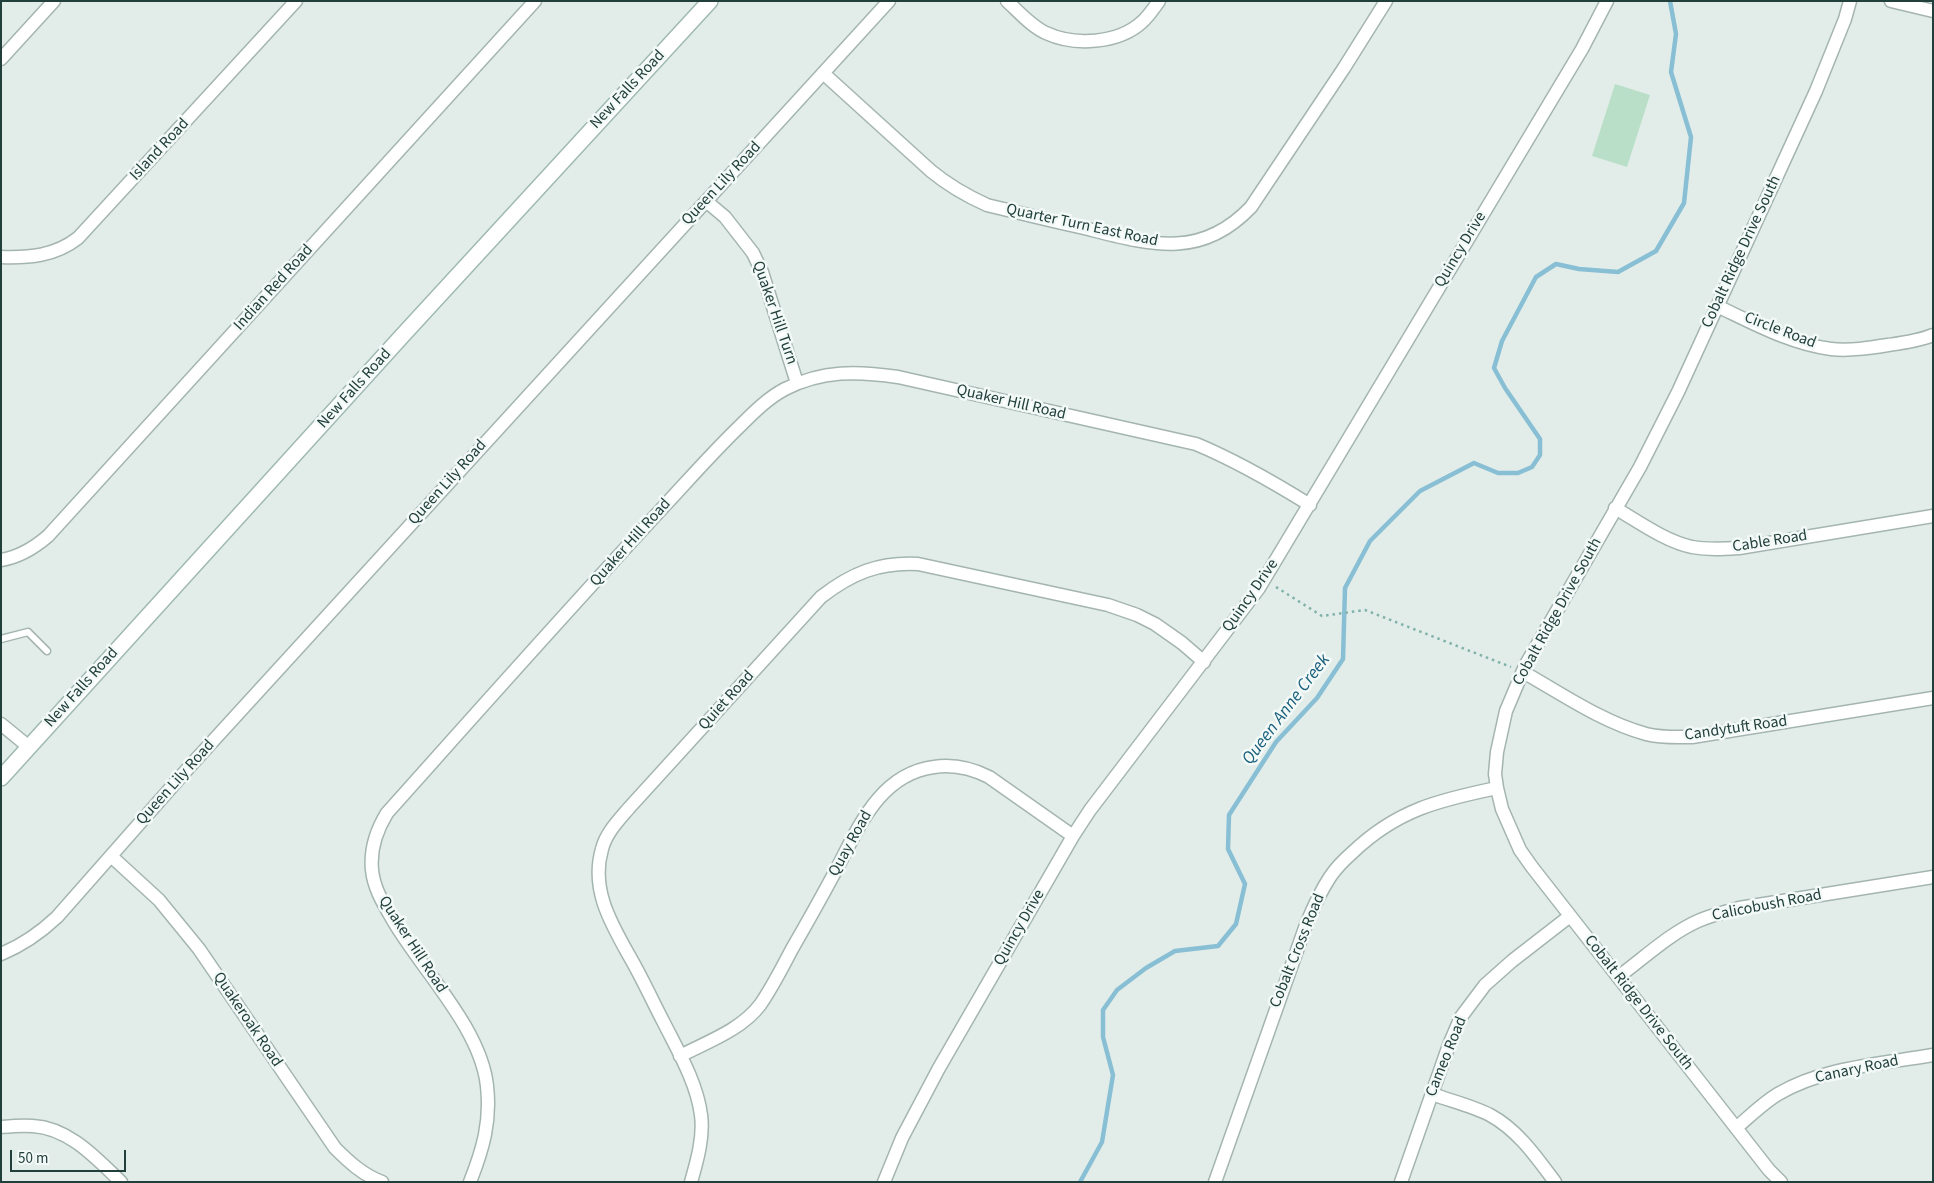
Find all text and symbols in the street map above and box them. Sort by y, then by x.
street label: New Falls Road [587,47,669,133]
street label: Island Road [126,115,194,185]
street label: Queen Lily Road [678,138,766,230]
street label: Cobalt Ridge Drive South [1698,173,1786,331]
street label: Quarter Turn East Road [1004,201,1160,251]
street label: Quincy Drive [1431,209,1491,291]
street label: Indian Red Road [230,241,318,335]
street label: Quaker Hill Turn [747,259,801,367]
street label: Circle Road [1741,309,1819,353]
street label: New Falls Road [314,345,396,433]
street label: Quaker Hill Road [954,381,1068,425]
street label: Queen Lily Road [405,436,491,530]
street label: Quaker Hill Road [586,495,676,591]
street label: Cable Road [1731,527,1809,557]
street label: Cobalt Ridge Drive South [1509,535,1607,689]
street label: Quincy Drive [1219,556,1283,636]
street label: New Falls Road [41,644,123,732]
water label: Queen Anne Creek [1238,650,1336,770]
street label: Quiet Road [695,667,759,735]
street label: Candytuft Road [1683,712,1789,746]
street label: Queen Lily Road [133,736,219,830]
street label: Quay Road [825,808,877,880]
street label: Quincy Drive [990,886,1050,970]
street label: Calicobush Road [1711,886,1823,926]
street label: Cobalt Cross Road [1266,891,1330,1011]
street label: Quaker Hill Road [374,893,450,997]
street label: Cobalt Ridge Drive South [1579,932,1697,1074]
street label: Quakeroak Road [208,969,286,1071]
street label: Cameo Road [1422,1014,1472,1100]
street label: Canary Road [1813,1052,1901,1088]
scale bar [12,1140,129,1172]
text: 50 m [18,1148,48,1169]

